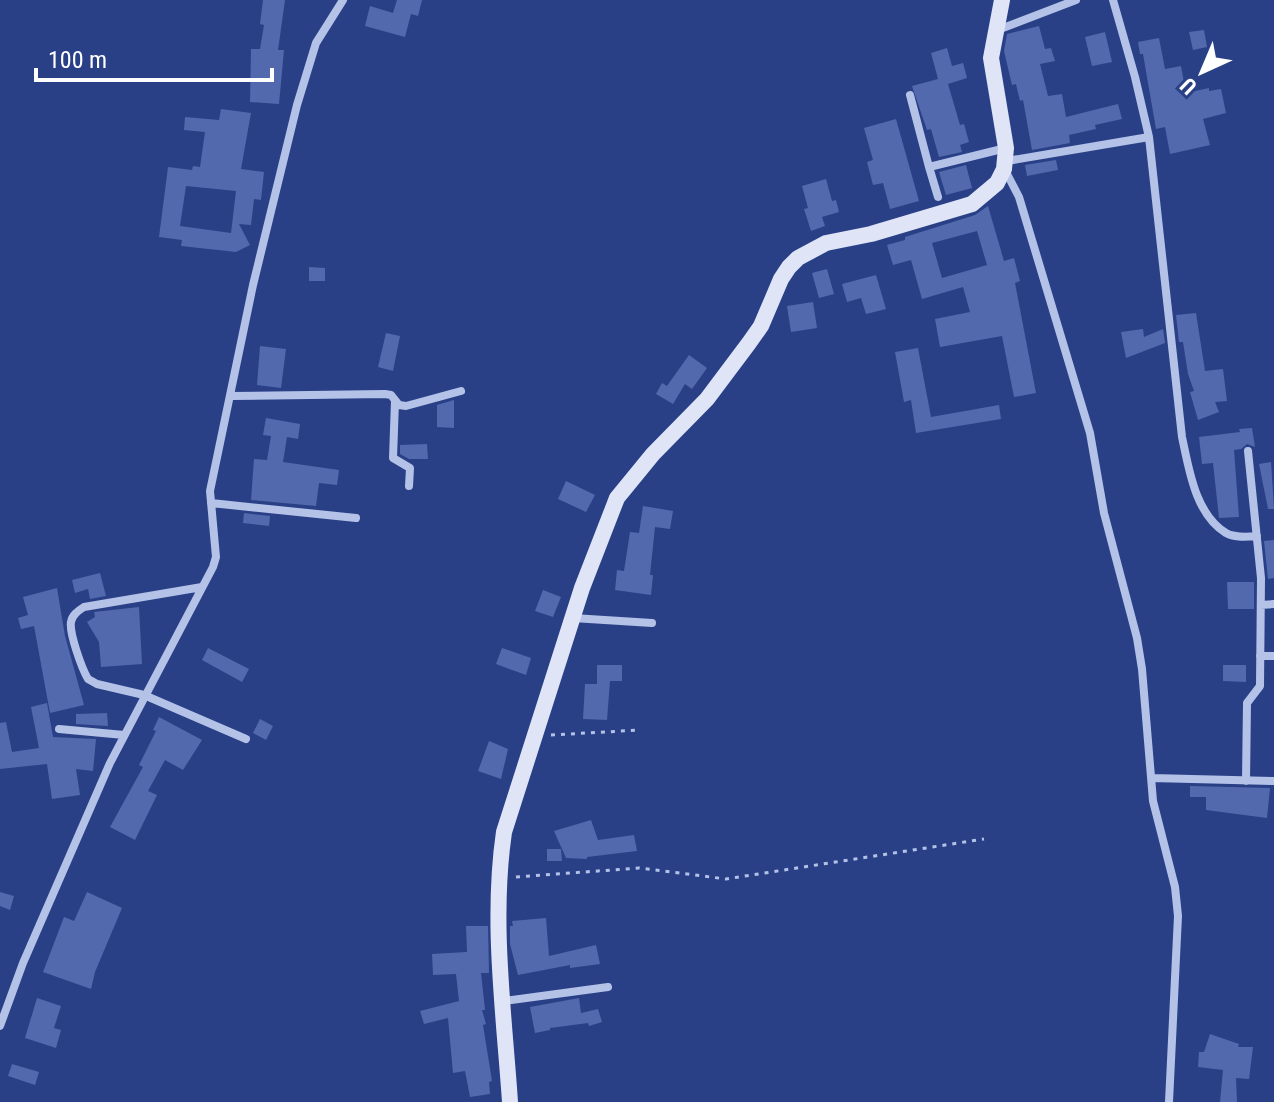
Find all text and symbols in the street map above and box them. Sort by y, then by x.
scale bar [36,32,272,82]
north arrow [1162,32,1242,112]
text: 100 m [48,46,107,74]
text: U [1175,73,1202,99]

